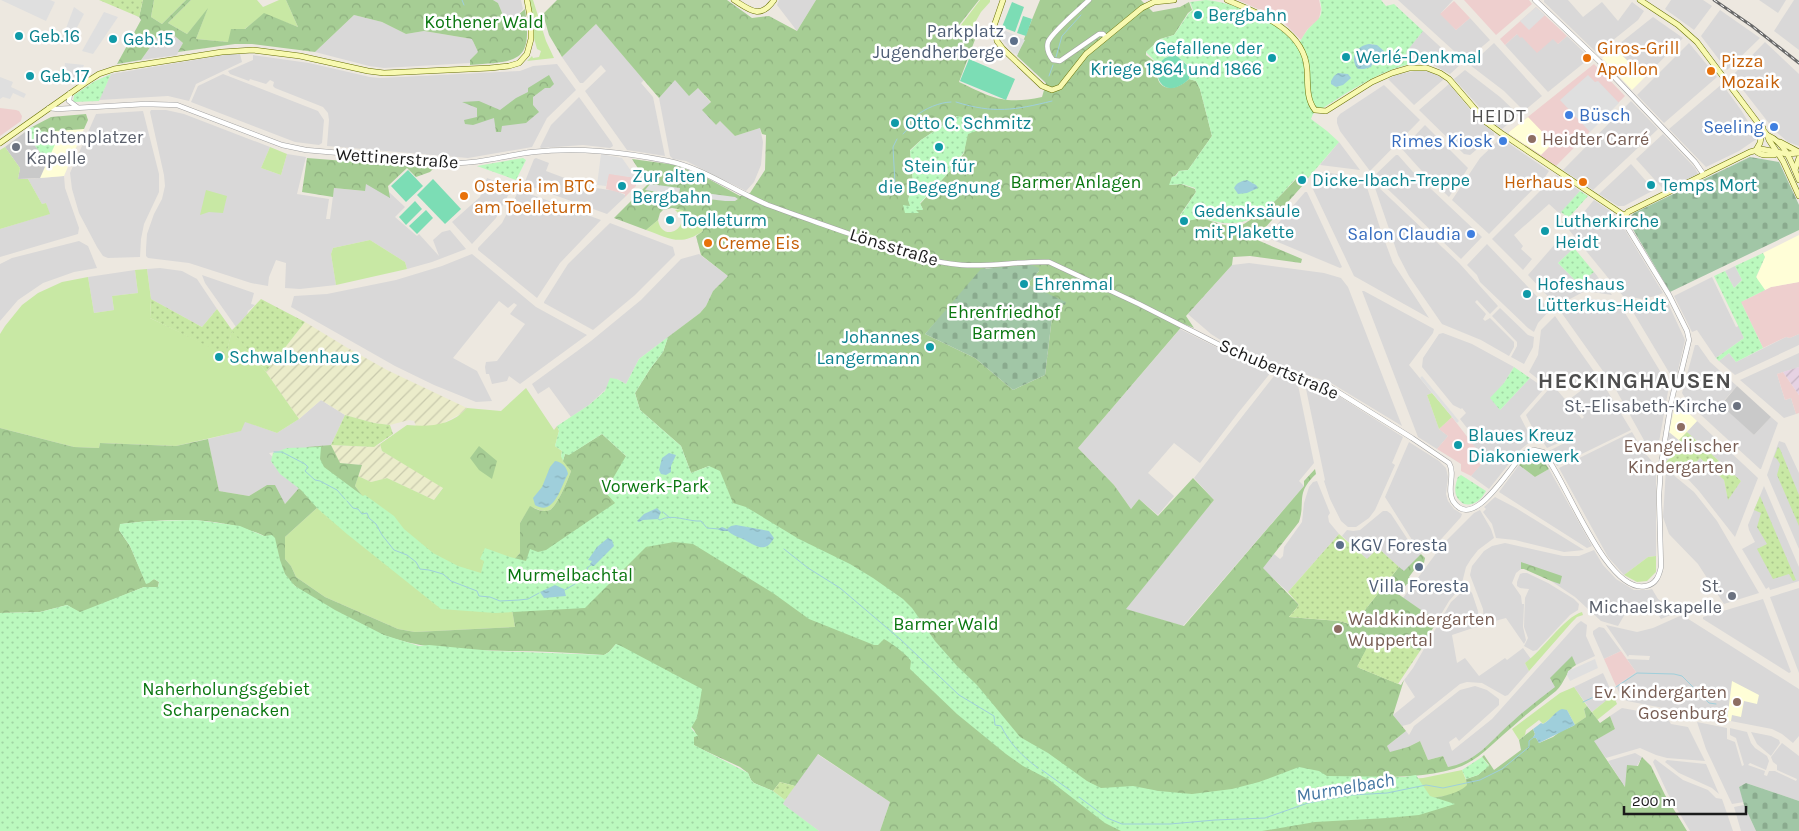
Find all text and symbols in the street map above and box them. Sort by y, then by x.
place label: Bergbahn [1208,4,1287,26]
marker: Bergbahn [1192,9,1204,21]
park label: Kothener Wald [424,11,544,33]
place label: Parkplatz Jugendherberge [873,20,1004,63]
place label: Geb.16 [29,25,80,47]
place label: Geb.15 [123,28,174,50]
marker: Geb.16 [13,30,25,42]
marker: Geb.15 [107,33,119,45]
marker: Parkplatz Jugendherberge [1008,35,1020,47]
place label: Gefallene der Kriege 1864 und 1866 [1090,37,1262,80]
place label: Giros-Grill Apollon [1597,37,1680,80]
place label: Werlé-Denkmal [1356,46,1482,68]
place label: Pizza Mozaik [1721,50,1780,93]
marker: Werlé-Denkmal [1340,51,1352,63]
marker: Gefallene der Kriege 1864 und 1866 [1266,52,1278,64]
marker: Giros-Grill Apollon [1581,52,1593,64]
place label: Geb.17 [40,65,90,87]
marker: Pizza Mozaik [1705,65,1717,77]
marker: Geb.17 [24,70,36,82]
place label: Büsch [1579,104,1631,126]
district label: HEIDT [1471,105,1527,127]
marker: Büsch [1563,109,1575,121]
place label: Otto C. Schmitz [905,112,1031,134]
place label: Seeling [1703,116,1764,138]
marker: Otto C. Schmitz [889,117,901,129]
marker: Seeling [1768,121,1780,133]
place label: Lichtenplatzer Kapelle [26,126,144,169]
place label: Heidter Carré [1542,128,1649,150]
place label: Rimes Kiosk [1391,130,1493,152]
marker: Heidter Carré [1526,133,1538,145]
marker: Rimes Kiosk [1497,135,1509,147]
marker: Lichtenplatzer Kapelle [10,141,22,153]
marker: Stein für die Begegnung [933,141,945,153]
street label: Wettinerstraße [335,143,459,173]
place label: Stein für die Begegnung [878,155,1000,198]
place label: Zur alten Bergbahn [632,165,711,208]
place label: Dicke-Ibach-Treppe [1312,169,1470,191]
park label: Barmer Anlagen [1011,171,1141,193]
place label: Herhaus [1504,171,1573,193]
marker: Dicke-Ibach-Treppe [1296,174,1308,186]
place label: Temps Mort [1661,174,1758,196]
place label: Osteria im BTC am Toelleturm [474,175,595,218]
marker: Herhaus [1577,176,1589,188]
marker: Temps Mort [1645,179,1657,191]
marker: Zur alten Bergbahn [616,180,628,192]
marker: Osteria im BTC am Toelleturm [458,190,470,202]
place label: Gedenksäule mit Plakette [1194,200,1300,243]
place label: Toelleturm [680,209,767,231]
place label: Lutherkirche Heidt [1555,210,1659,253]
marker: Toelleturm [664,214,676,226]
marker: Gedenksäule mit Plakette [1178,215,1190,227]
street label: Lönsstraße [847,223,941,271]
place label: Salon Claudia [1347,223,1461,245]
marker: Lutherkirche Heidt [1539,225,1551,237]
marker: Salon Claudia [1465,228,1477,240]
place label: Creme Eis [718,232,800,254]
marker: Creme Eis [702,237,714,249]
place label: Ehrenmal [1034,273,1113,295]
place label: Hofeshaus Lütterkus-Heidt [1537,273,1667,316]
marker: Ehrenmal [1018,278,1030,290]
marker: Hofeshaus Lütterkus-Heidt [1521,288,1533,300]
park label: Ehrenfriedhof Barmen [948,301,1061,344]
place label: Johannes Langermann [816,326,920,369]
street label: Schubertstraße [1216,334,1342,404]
marker: Johannes Langermann [924,341,936,353]
place label: Schwalbenhaus [229,346,360,368]
marker: Schwalbenhaus [213,351,225,363]
district label: HECKINGHAUSEN [1538,368,1732,394]
place label: St.-Elisabeth-Kirche [1564,395,1727,417]
marker: St.-Elisabeth-Kirche [1731,400,1743,412]
marker: Evangelischer Kindergarten [1675,421,1687,433]
place label: Blaues Kreuz Diakoniewerk [1468,424,1580,467]
place label: Evangelischer Kindergarten [1623,435,1739,478]
marker: Blaues Kreuz Diakoniewerk [1452,439,1464,451]
park label: Vorwerk-Park [601,475,709,497]
place label: KGV Foresta [1350,534,1448,556]
marker: KGV Foresta [1334,539,1346,551]
marker: Villa Foresta [1413,561,1425,573]
park label: Murmelbachtal [507,564,633,586]
place label: Villa Foresta [1369,575,1469,597]
place label: St. Michaelskapelle [1588,575,1722,618]
marker: St. Michaelskapelle [1726,590,1738,602]
place label: Waldkindergarten Wuppertal [1348,608,1495,651]
park label: Barmer Wald [893,613,999,635]
marker: Waldkindergarten Wuppertal [1332,623,1344,635]
park label: Naherholungsgebiet Scharpenacken [142,678,310,721]
place label: Ev. Kindergarten Gosenburg [1594,681,1727,724]
marker: Ev. Kindergarten Gosenburg [1731,696,1743,708]
water label: Murmelbach [1294,769,1396,807]
scale bar [1624,784,1746,816]
text: 200 m [1632,792,1676,810]

